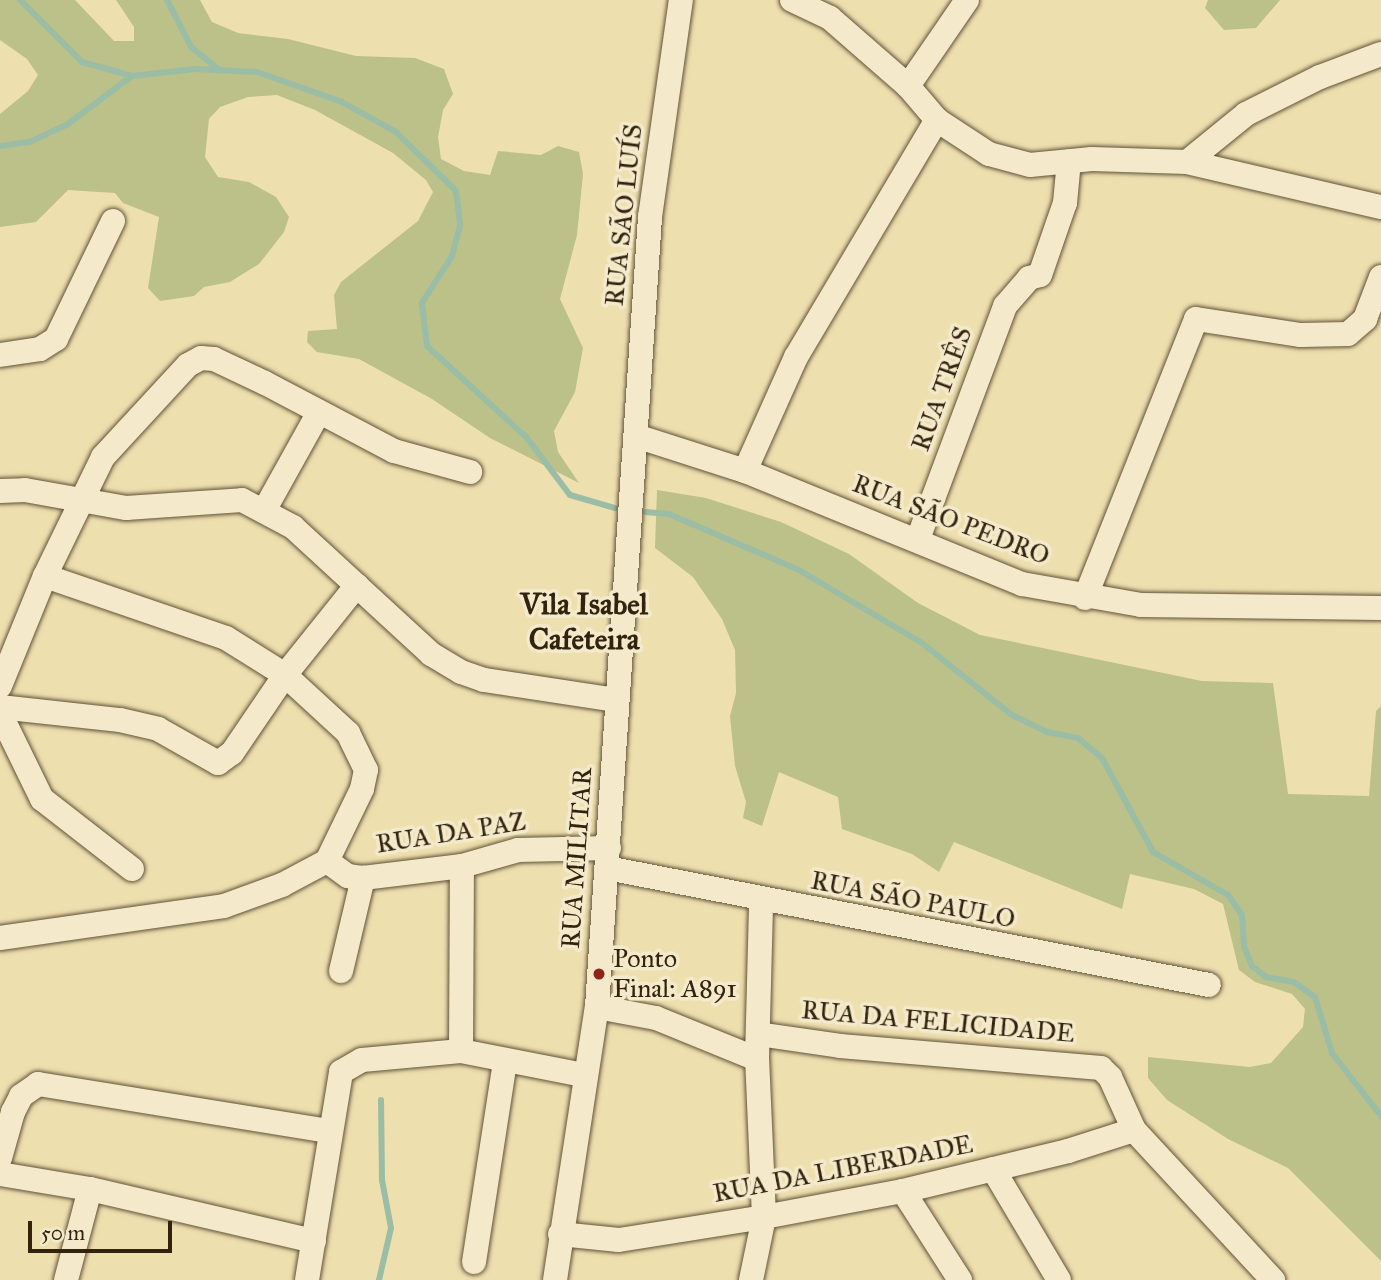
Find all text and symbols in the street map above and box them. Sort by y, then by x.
street label: RUA SÃO LUÍS [599,123,649,307]
street label: RUA TRÊS [905,323,979,455]
street label: RUA SÃO PEDRO [848,468,1054,572]
district label: Vila Isabel Cafeteira [520,586,648,656]
street label: RUA MILITAR [555,766,599,950]
street label: RUA DA PAZ [374,806,528,860]
street label: RUA SÃO PAULO [808,865,1018,935]
place label: Ponto Final: A891 [613,943,737,1004]
marker: Ponto Final: A891 [591,966,607,982]
street label: RUA DA FELICIDADE [800,995,1076,1049]
street label: RUA DA LIBERDADE [710,1129,976,1209]
scale bar [32,1206,175,1250]
text: 50 m [41,1220,85,1246]

